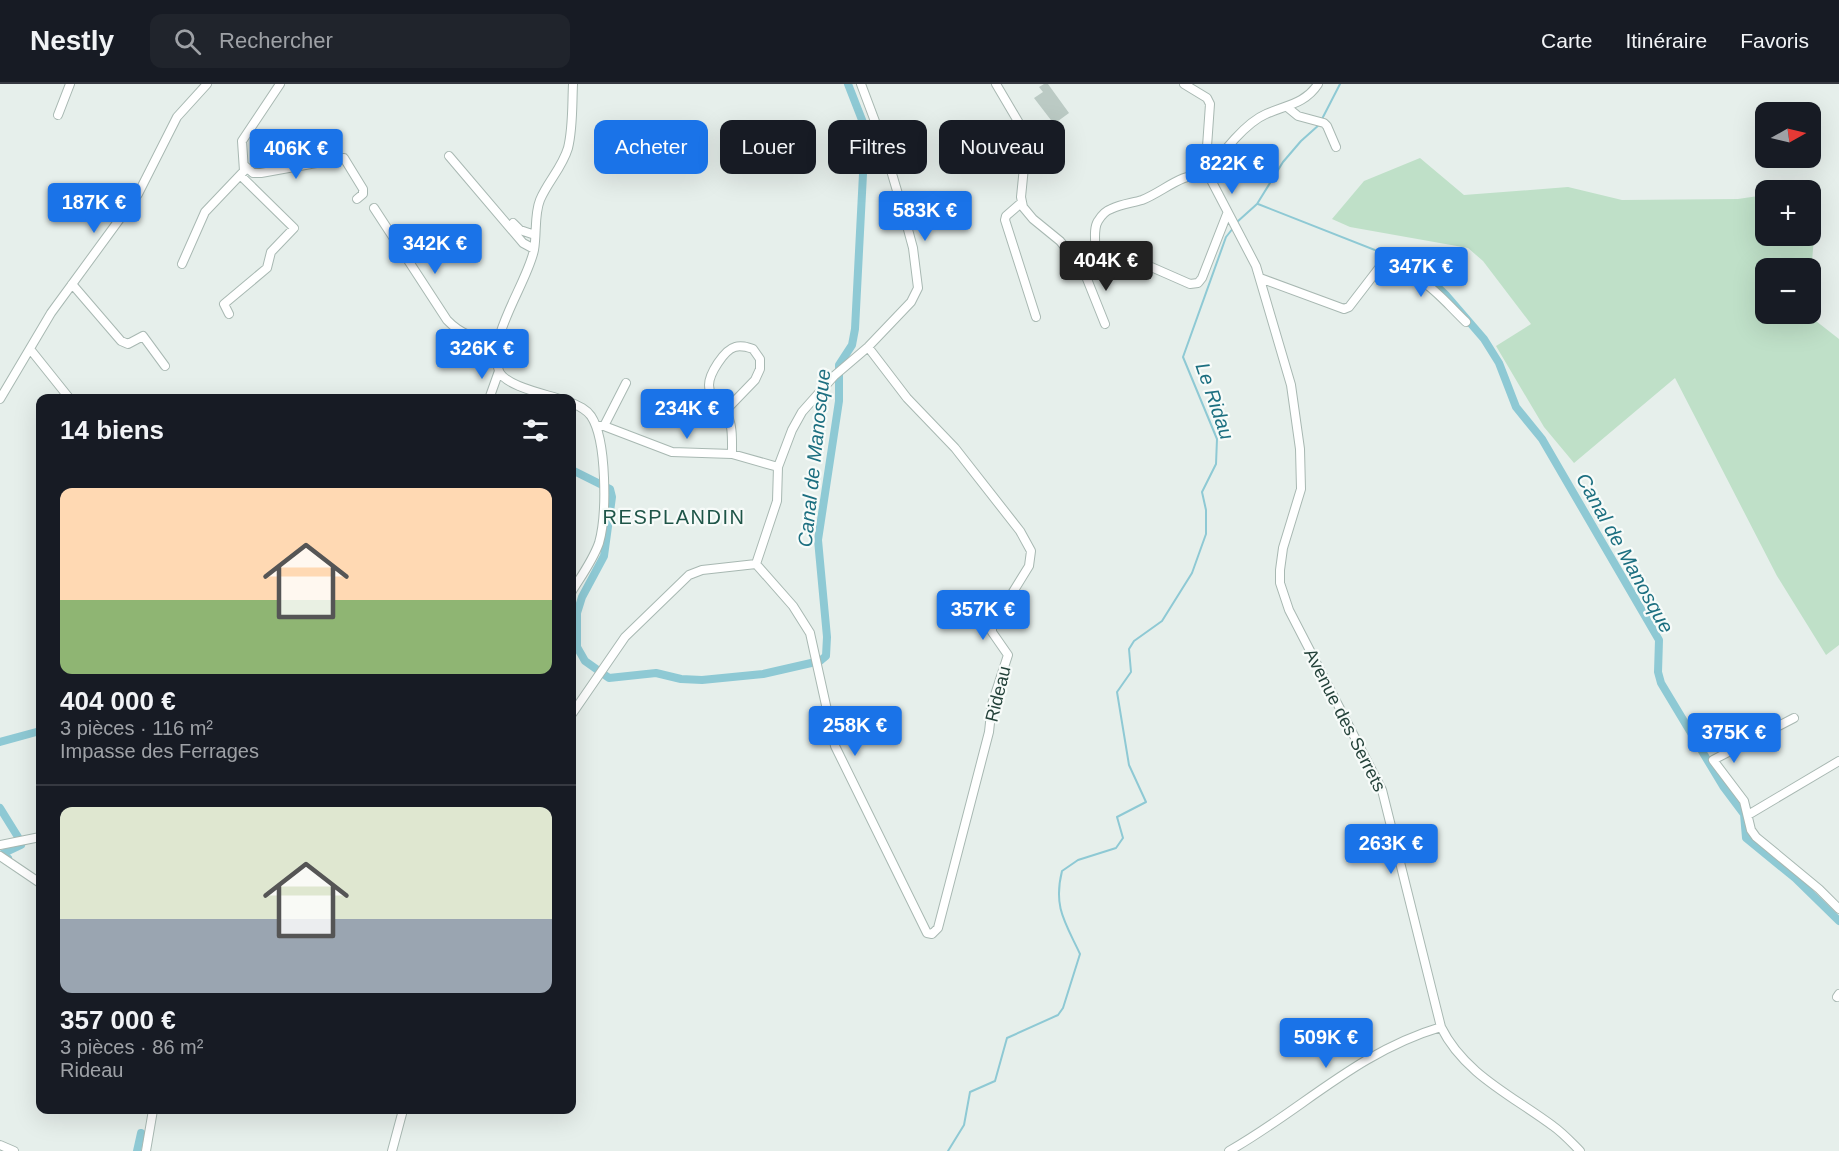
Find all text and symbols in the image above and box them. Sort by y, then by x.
search box [150,14,570,68]
text: Nestly [30,25,114,56]
icon: search [171,25,204,58]
text: Rechercher [219,28,333,53]
text: Carte [1541,29,1592,52]
text: Itinéraire [1625,29,1707,52]
text: Favoris [1740,29,1809,52]
north arrow [1755,102,1821,168]
map controls [1755,102,1821,324]
chip: Acheter [594,120,708,174]
chip: Louer [720,120,816,174]
chip: Filtres [828,120,927,174]
chip: Nouveau [939,120,1065,174]
pin: 406K € [247,129,345,180]
text: 406K € [264,137,328,159]
pin: 822K € [1183,144,1281,195]
text: 822K € [1200,152,1264,174]
button: + [1755,180,1821,246]
pin: 187K € [45,183,143,234]
text: 187K € [62,191,126,213]
pin: 583K € [876,191,974,242]
text: 583K € [893,199,957,221]
pin: 342K € [386,224,484,275]
text: 342K € [403,232,467,254]
pin: 404K € [1057,241,1155,292]
pin: 347K € [1372,247,1470,298]
text: 404K € [1074,249,1138,271]
text: 347K € [1389,255,1453,277]
button: − [1755,258,1821,324]
pin: 326K € [433,329,531,380]
text: 326K € [450,337,514,359]
water label: Le Ridau [1192,360,1238,442]
water label: Canal de Manosque [794,368,834,548]
pin: 234K € [638,389,736,440]
text: 234K € [655,397,719,419]
icon: filters [519,414,552,447]
text: 14 biens [60,415,164,445]
water label: Canal de Manosque [1572,469,1678,637]
district label: RESPLANDIN [603,506,745,528]
icon: home [252,527,360,635]
pin: 357K € [934,590,1032,641]
text: 357K € [951,598,1015,620]
street label: Avenue des Serrets [1300,645,1390,795]
street label: Rideau [981,664,1015,724]
text: 404 000 € [60,686,176,716]
pin: 258K € [806,706,904,757]
pin: 375K € [1685,713,1783,764]
text: 258K € [823,714,887,736]
text: 3 pièces · 116 m² [60,717,213,739]
text: 375K € [1702,721,1766,743]
text: Impasse des Ferrages [60,740,259,762]
pin: 263K € [1342,824,1440,875]
text: 263K € [1359,832,1423,854]
icon: home [252,846,360,954]
text: 357 000 € [60,1005,176,1035]
pin: 509K € [1277,1018,1375,1069]
text: 509K € [1294,1026,1358,1048]
text: 3 pièces · 86 m² [60,1036,203,1058]
text: Rideau [60,1059,123,1081]

